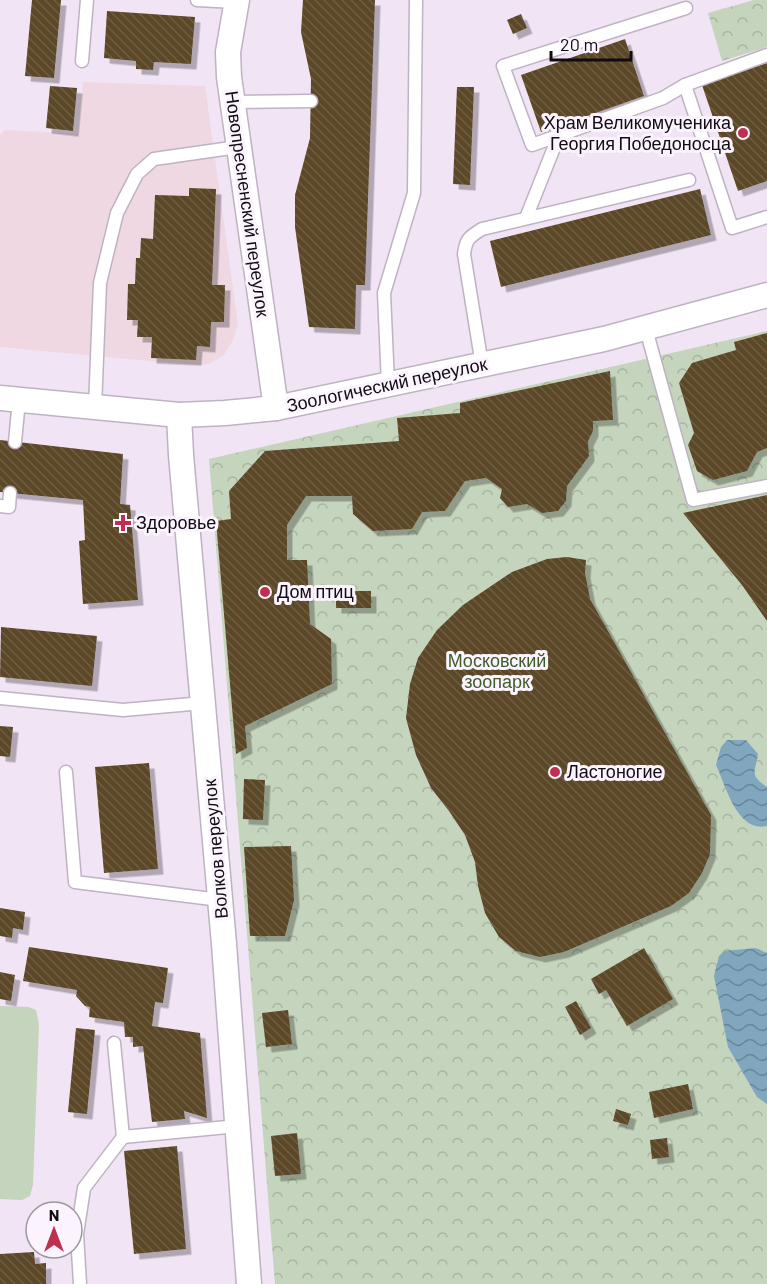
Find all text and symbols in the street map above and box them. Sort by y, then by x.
scale bar [551,24,630,62]
text: 20 m [560,33,598,55]
street label: Новопресненский переулок [221,89,275,319]
place label: Храм Великомученика Георгия Победоносца [544,111,732,154]
marker: Храм Великомученика Георгия Победоносца [736,126,750,140]
street label: Зоологический переулок [284,352,489,416]
place label: Здоровье [136,511,216,533]
marker: Здоровье [114,514,132,532]
place label: Дом птиц [277,580,354,602]
marker: Дом птиц [258,585,272,599]
park label: Московский зоопарк [448,649,546,692]
place label: Ластоногие [567,760,662,782]
marker: Ластоногие [548,765,562,779]
street label: Волков переулок [198,778,232,920]
north arrow [24,1200,84,1260]
text: N [49,1205,59,1224]

